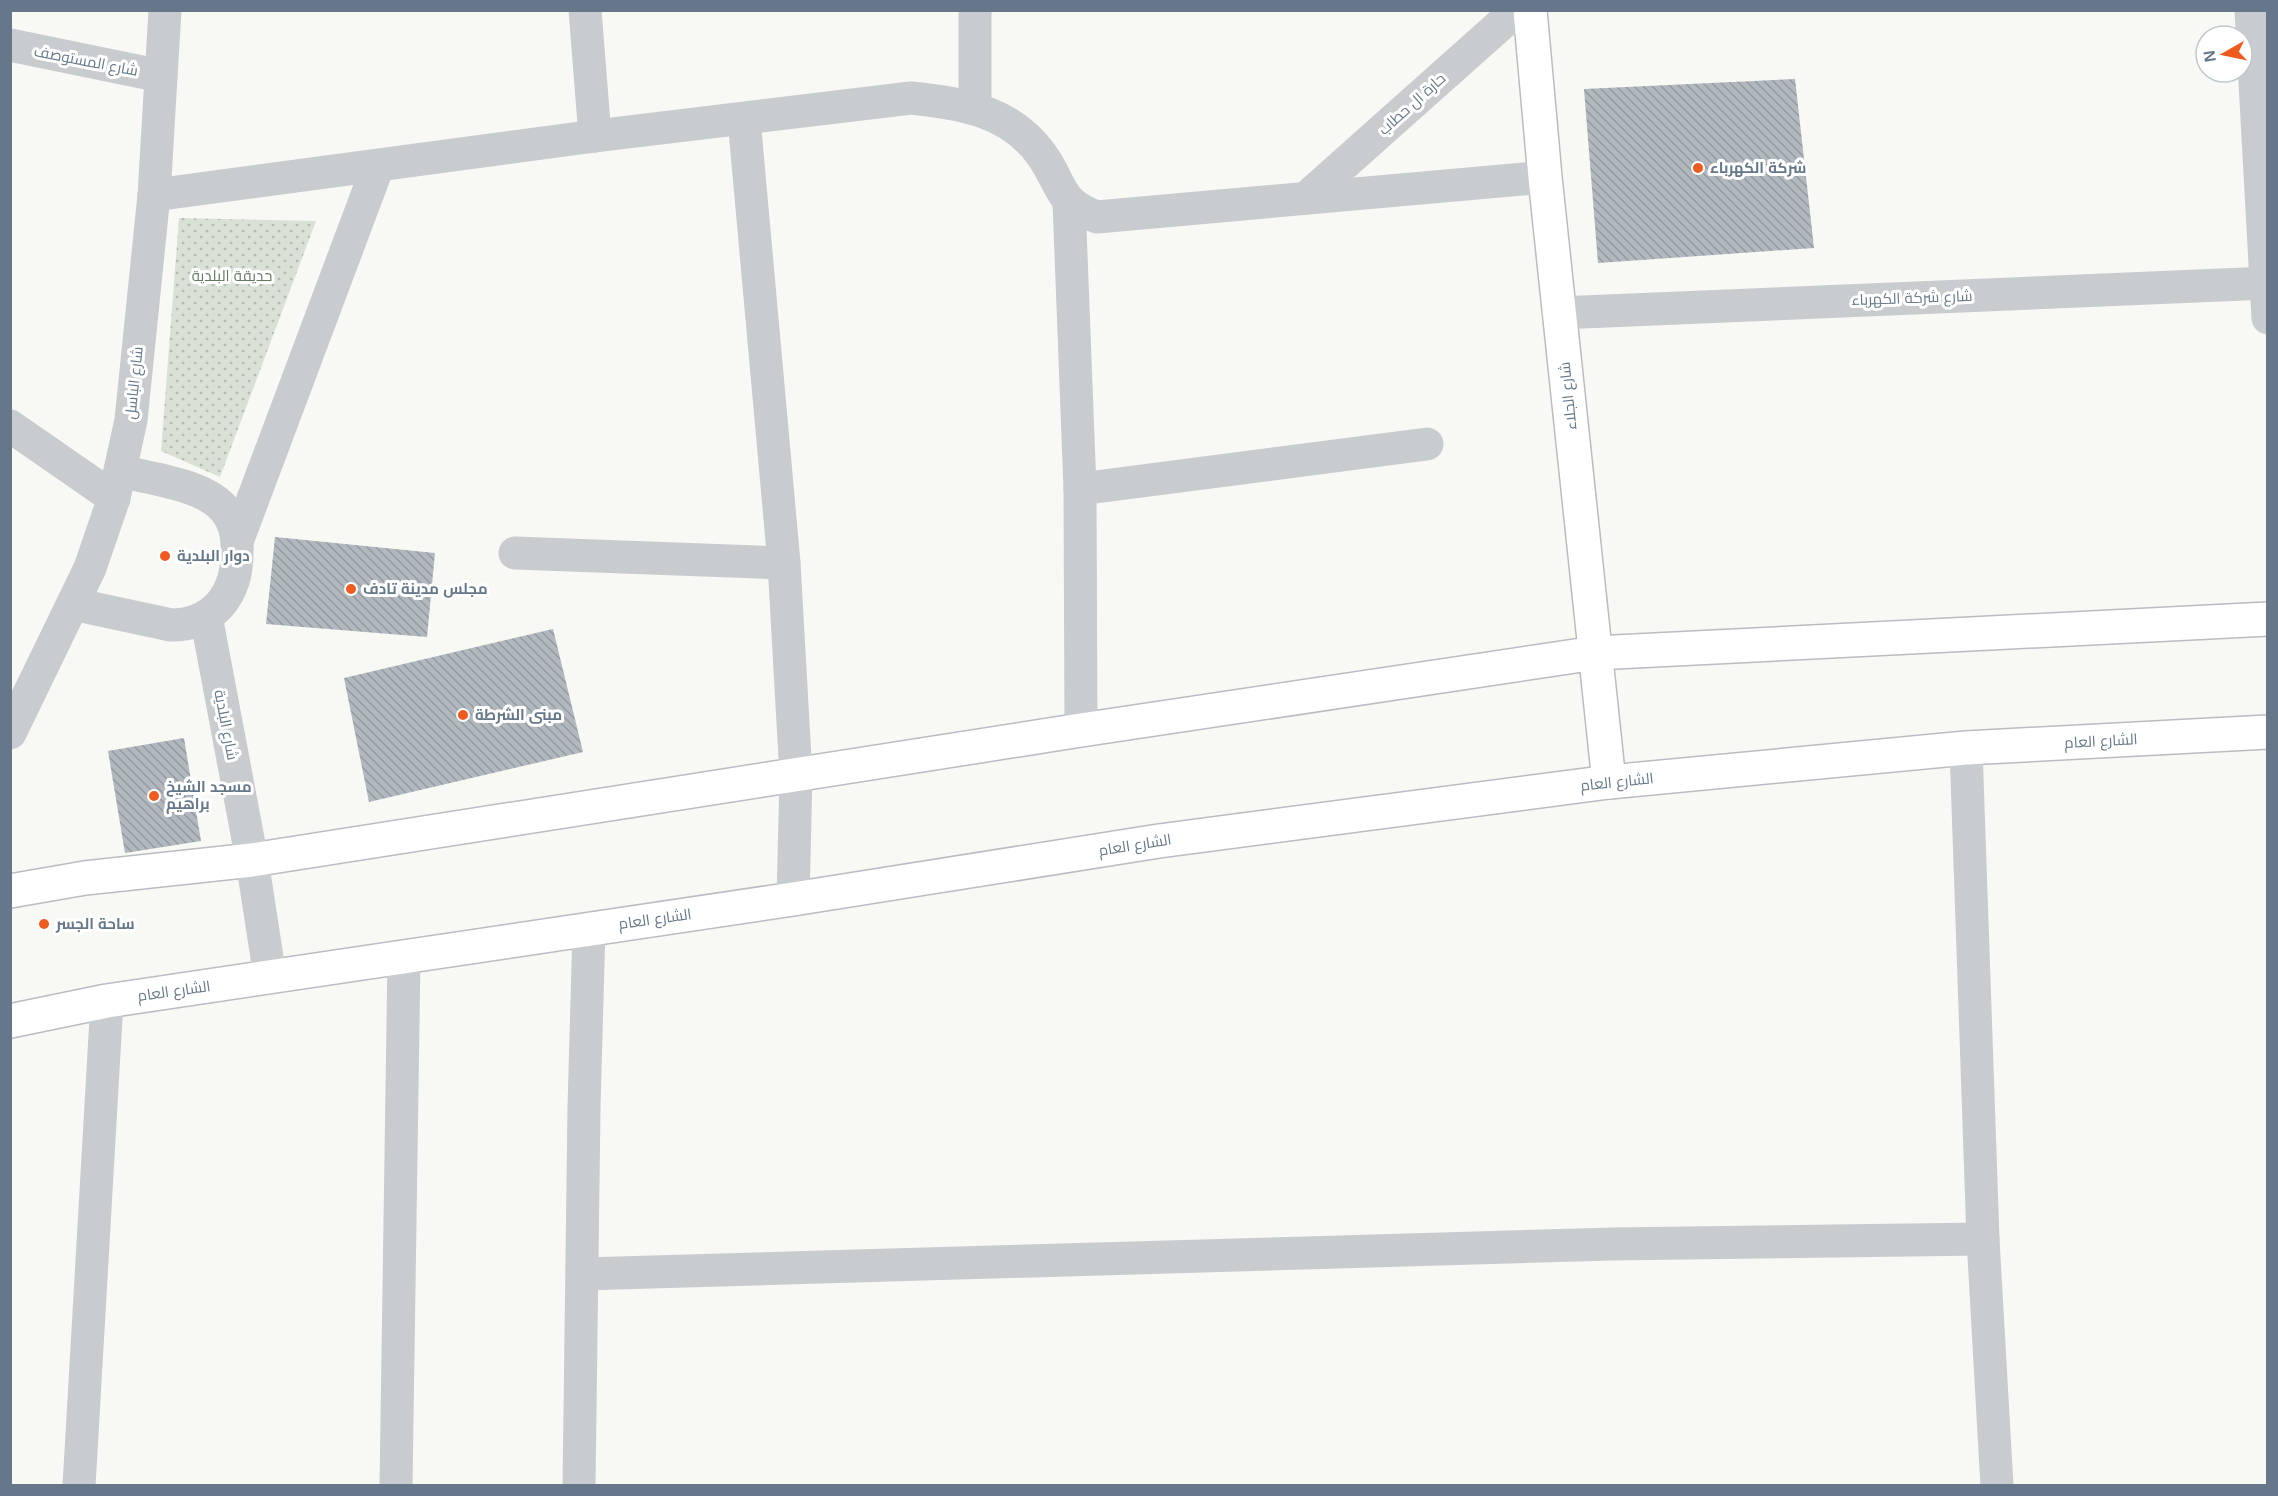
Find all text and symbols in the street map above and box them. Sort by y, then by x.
north arrow [2194,24,2254,84]
street label: شارع المستوصف [32,42,140,82]
text: N [2200,49,2219,63]
street label: حارة ال حطاب [1375,69,1449,139]
place label: شركة الكهرباء [1710,159,1806,177]
marker: شركة الكهرباء [1691,161,1705,175]
park label: حديقة البلدية [192,267,272,284]
street label: شارع شركة الكهرباء [1851,287,1973,311]
street label: شارع الباسل [121,346,149,421]
street label: شارع الجلاء [1555,361,1583,431]
place label: دوار البلدية [177,547,250,565]
marker: دوار البلدية [158,549,172,563]
place label: مجلس مدينة تادف [363,580,488,598]
marker: مجلس مدينة تادف [344,582,358,596]
street label: شارع البلدية [208,688,242,762]
place label: مبنى الشرطة [475,706,562,724]
marker: مبنى الشرطة [456,708,470,722]
street label: الشارع العام [2064,730,2138,754]
street label: الشارع العام [1580,769,1655,797]
place label: مسجد الشيخ براهيم [166,778,252,814]
marker: مسجد الشيخ براهيم [147,789,161,803]
street label: الشارع العام [1097,830,1173,862]
street label: الشارع العام [617,905,693,935]
place label: ساحة الجسر [55,915,135,933]
marker: ساحة الجسر [37,917,51,931]
street label: الشارع العام [136,977,212,1007]

